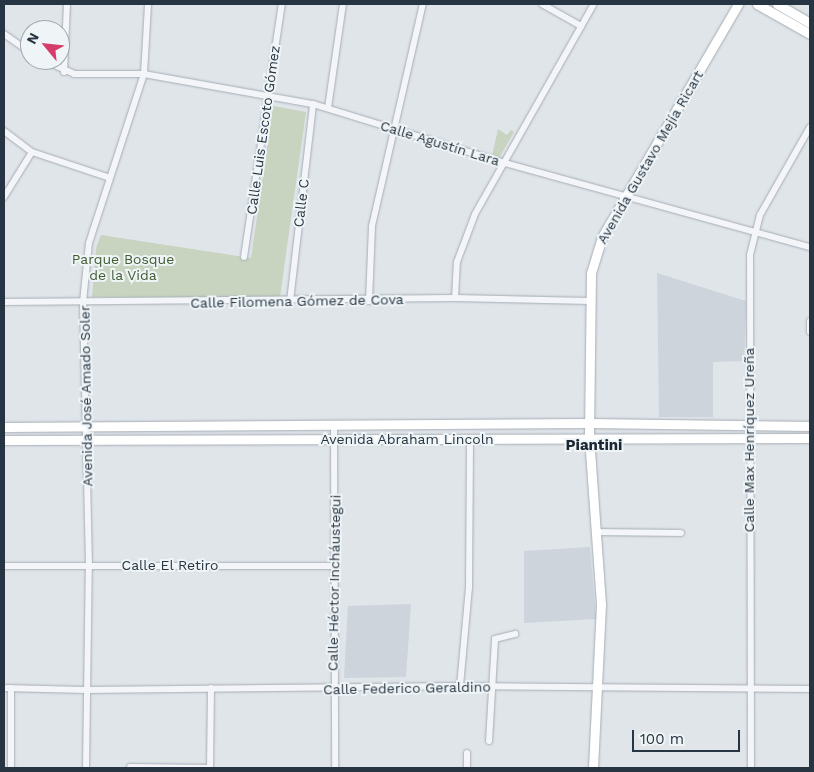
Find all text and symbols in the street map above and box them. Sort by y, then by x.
north arrow [20,20,70,70]
text: N [23,30,42,47]
street label: Calle Luis Escoto Gómez [243,44,283,216]
street label: Avenida Gustavo Mejía Ricart [593,67,707,247]
street label: Calle Agustín Lara [378,117,502,169]
street label: Calle C [290,178,312,228]
park label: Parque Bosque de la Vida [72,251,174,284]
street label: Calle Filomena Gómez de Cova [190,291,404,311]
street label: Avenida José Amado Soler [76,305,96,487]
street label: Calle Max Henríquez Ureña [741,347,757,533]
street label: Avenida Abraham Lincoln [320,431,494,447]
district label: Piantini [566,437,622,455]
street label: Calle Héctor Incháustegui [324,495,344,671]
street label: Calle El Retiro [121,557,219,573]
street label: Calle Federico Geraldino [323,678,491,698]
scale bar [634,720,742,752]
text: 100 m [640,730,684,748]

